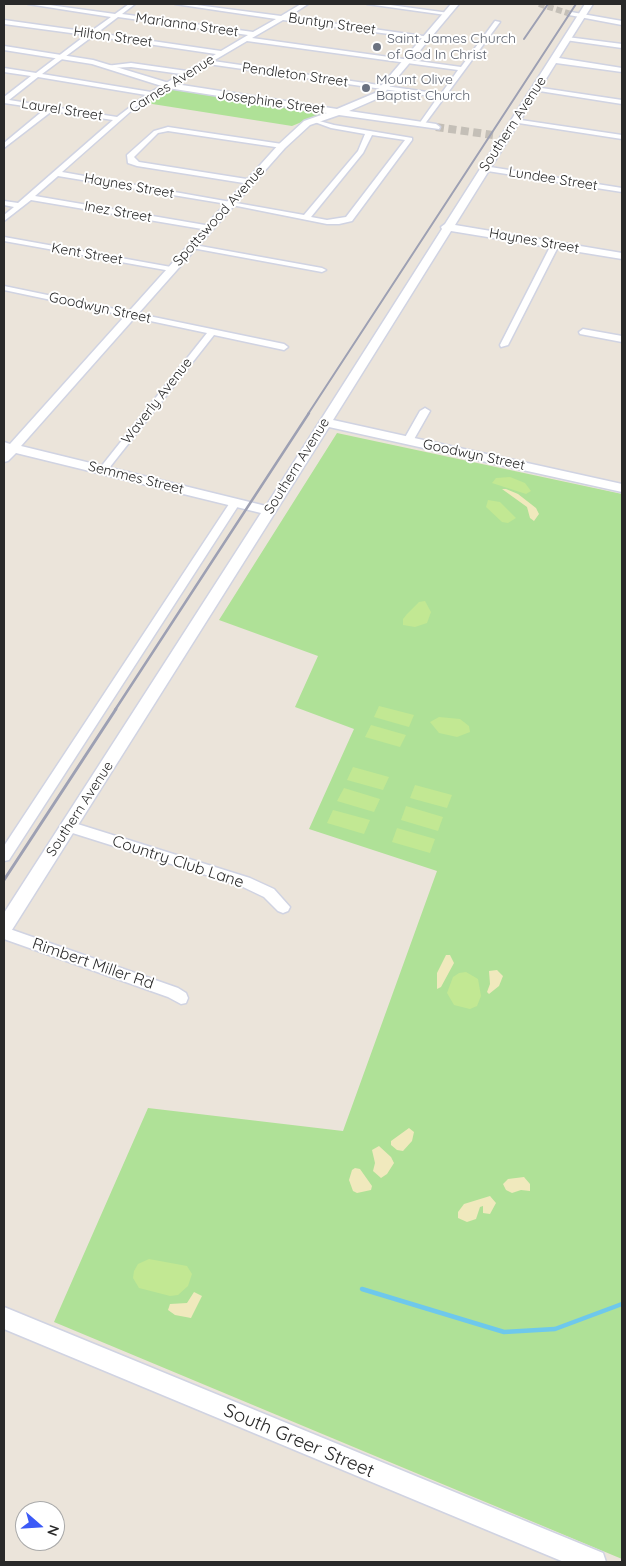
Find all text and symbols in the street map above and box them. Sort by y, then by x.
street label: Marianna Street [134,9,240,41]
street label: Buntyn Street [287,10,377,38]
street label: Hilton Street [72,23,154,51]
place label: Saint James Church of God In Christ [387,31,516,64]
marker: Saint James Church of God In Christ [371,41,383,53]
street label: Carnes Avenue [126,51,218,117]
street label: Pendleton Street [241,59,349,91]
place label: Mount Olive Baptist Church [376,72,470,104]
street label: Southern Avenue [476,73,550,175]
marker: Mount Olive Baptist Church [360,82,372,94]
street label: Josephine Street [216,86,326,118]
street label: Laurel Street [20,95,104,125]
street label: Spottswood Avenue [170,163,268,269]
street label: Lundee Street [507,164,599,194]
street label: Haynes Street [83,170,175,202]
street label: Inez Street [83,198,153,226]
street label: Haynes Street [488,225,580,257]
street label: Kent Street [50,239,124,269]
street label: Goodwyn Street [47,289,153,327]
street label: Waverly Avenue [118,354,196,448]
street label: Southern Avenue [261,415,333,517]
street label: Goodwyn Street [421,436,527,474]
street label: Semmes Street [86,458,186,498]
street label: Southern Avenue [43,758,117,860]
street label: Country Club Lane [110,832,246,892]
street label: Rimbert Miller Rd [30,934,156,994]
street label: South Greer Street [220,1399,378,1483]
north arrow [15,1501,65,1551]
text: N [43,1523,63,1538]

